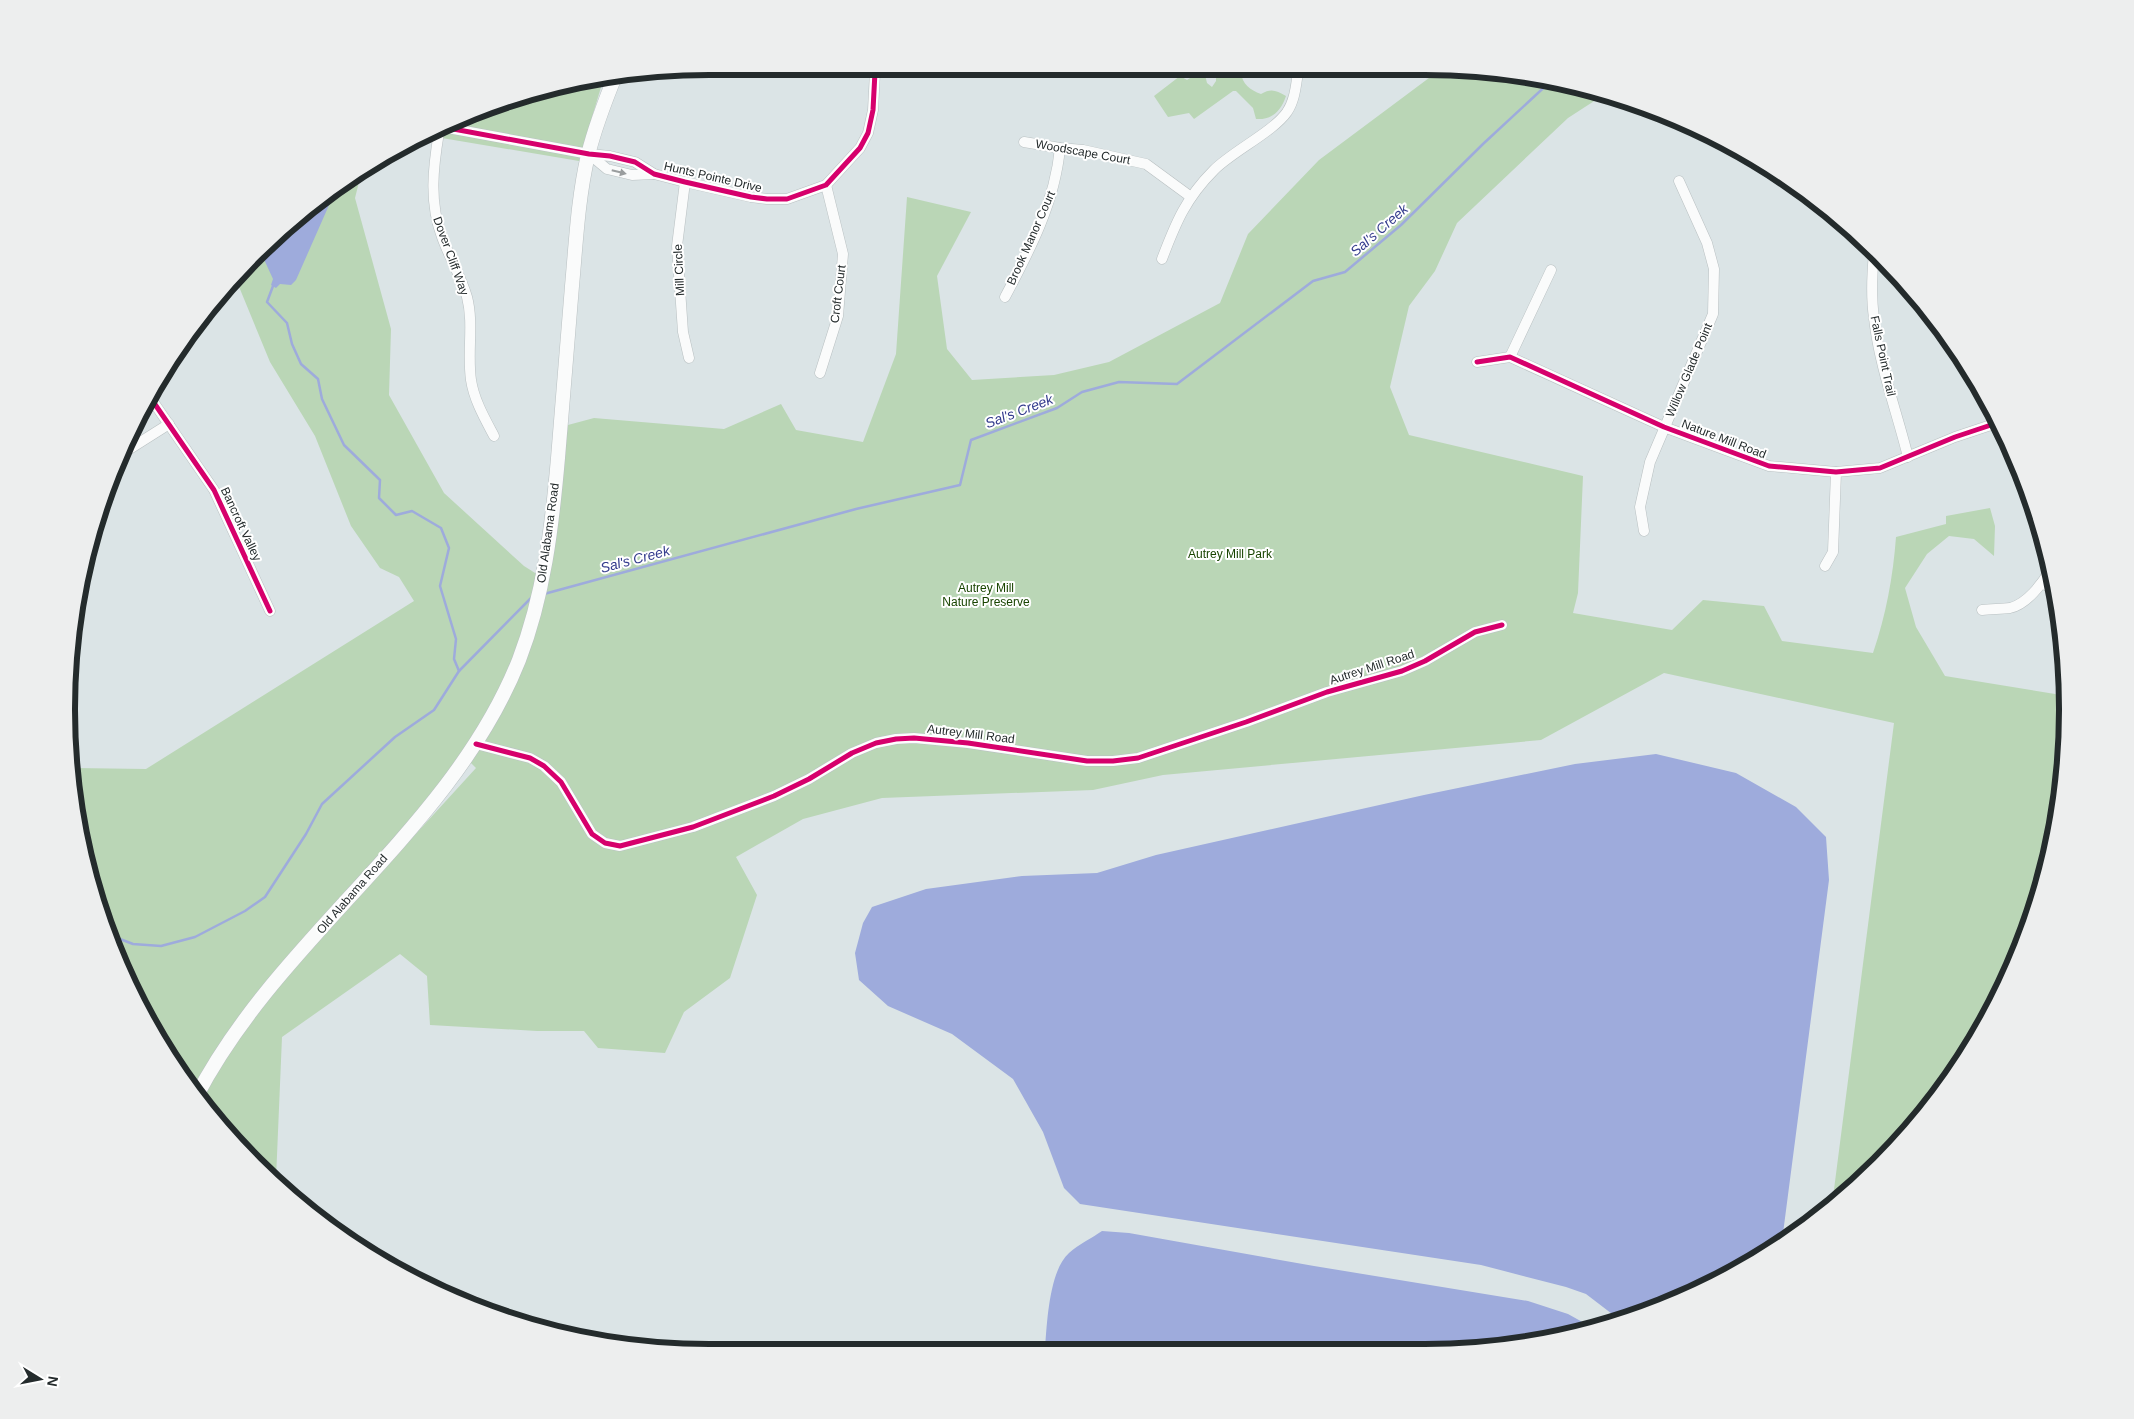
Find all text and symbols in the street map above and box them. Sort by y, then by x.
street label: Woodscape Court [1035,137,1132,167]
street label: Hunts Pointe Drive [663,159,764,195]
one-way arrow [611,168,626,176]
street label: Brook Manor Court [1004,188,1058,287]
water label: Sal's Creek [1347,200,1412,259]
street label: Dover Cliff Way [430,215,472,297]
street label: Mill Circle [671,243,687,296]
street label: Croft Court [827,263,849,324]
street label: Falls Point Trail [1868,314,1898,398]
street label: Willow Glade Point [1663,320,1715,419]
water label: Sal's Creek [983,390,1056,431]
street label: Nature Mill Road [1680,416,1768,462]
street label: Old Alabama Road [534,482,562,584]
street label: Bancroft Valley [218,485,264,563]
water label: Sal's Creek [599,542,672,576]
park label: Autrey Mill Park [1188,547,1273,561]
park label: Autrey Mill Nature Preserve [942,581,1030,609]
street label: Autrey Mill Road [1328,647,1416,687]
street label: Autrey Mill Road [926,722,1016,746]
street label: Old Alabama Road [314,851,390,937]
north arrow [15,1354,65,1404]
text: N [44,1375,62,1388]

